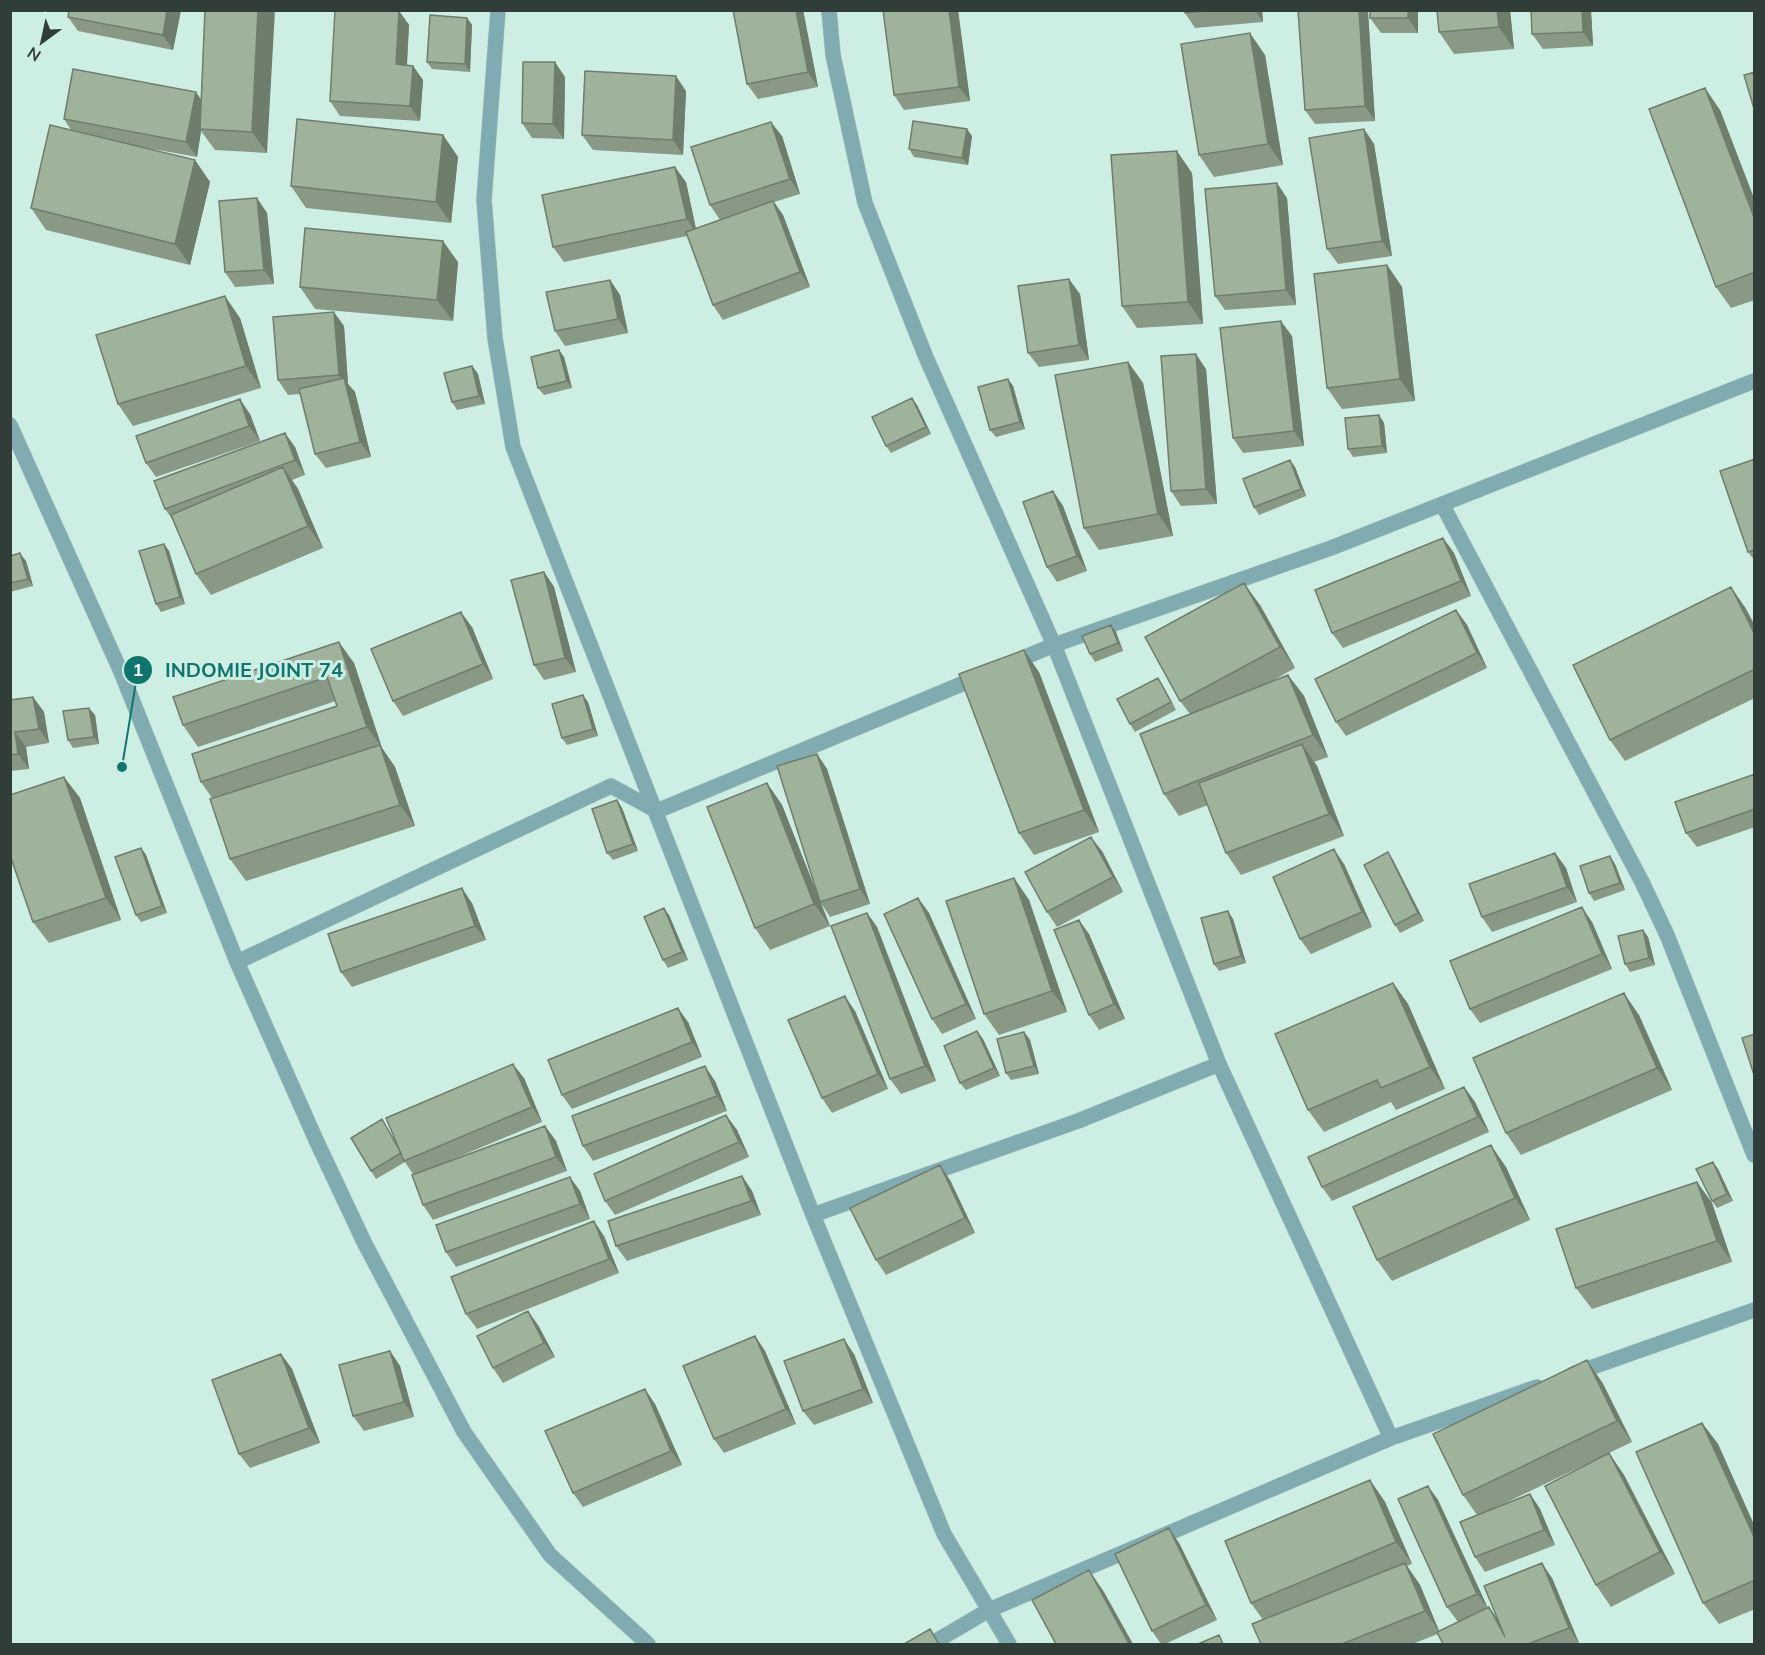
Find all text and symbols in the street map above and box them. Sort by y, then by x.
north arrow [12,12,72,72]
text: N [23,43,44,66]
callout: INDOMIE JOINT 74 [123,651,355,689]
text: INDOMIE JOINT 74 [165,657,343,682]
text: 1 [133,658,143,681]

